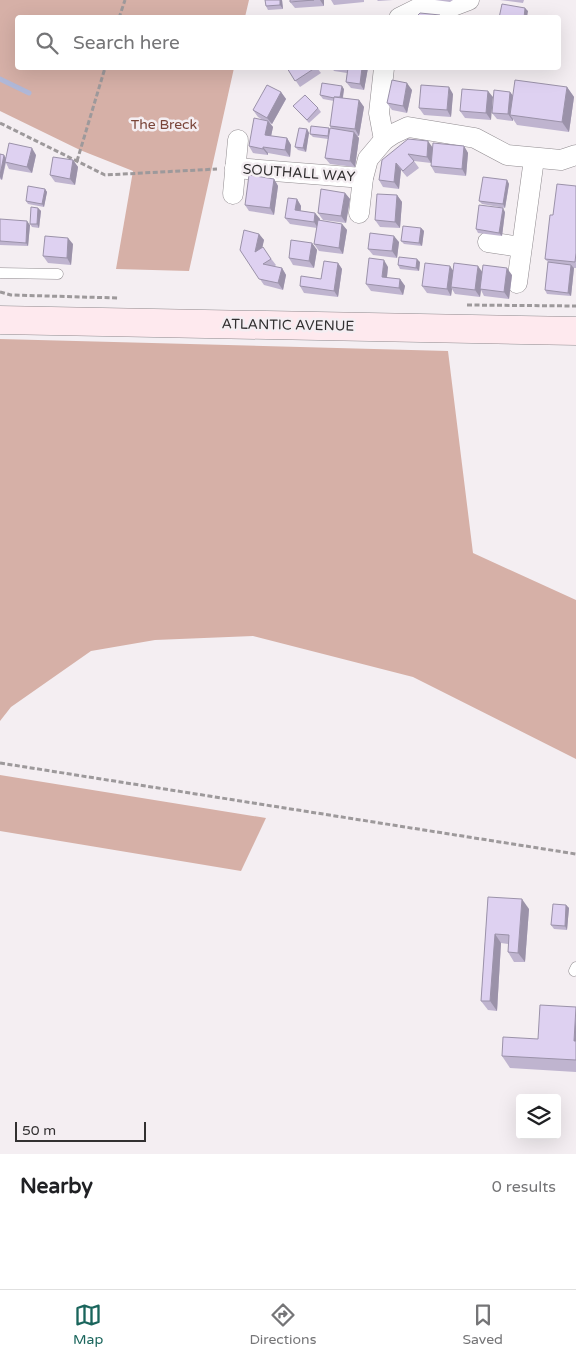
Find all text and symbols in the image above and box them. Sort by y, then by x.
search box [15,15,561,70]
icon: search [33,29,61,57]
text: Search here [73,32,180,54]
park label: The Breck [131,116,198,133]
street label: SOUTHALL WAY [242,161,356,185]
street label: ATLANTIC AVENUE [221,315,355,335]
map controls [516,1094,561,1139]
button: layers [516,1094,561,1139]
scale bar [15,1119,146,1142]
text: 50 m [22,1122,56,1139]
text: Nearby [20,1174,93,1199]
text: 0 results [492,1177,556,1197]
tab: Map [73,1301,103,1348]
tab: Directions [249,1301,316,1348]
tab: Saved [462,1301,503,1348]

